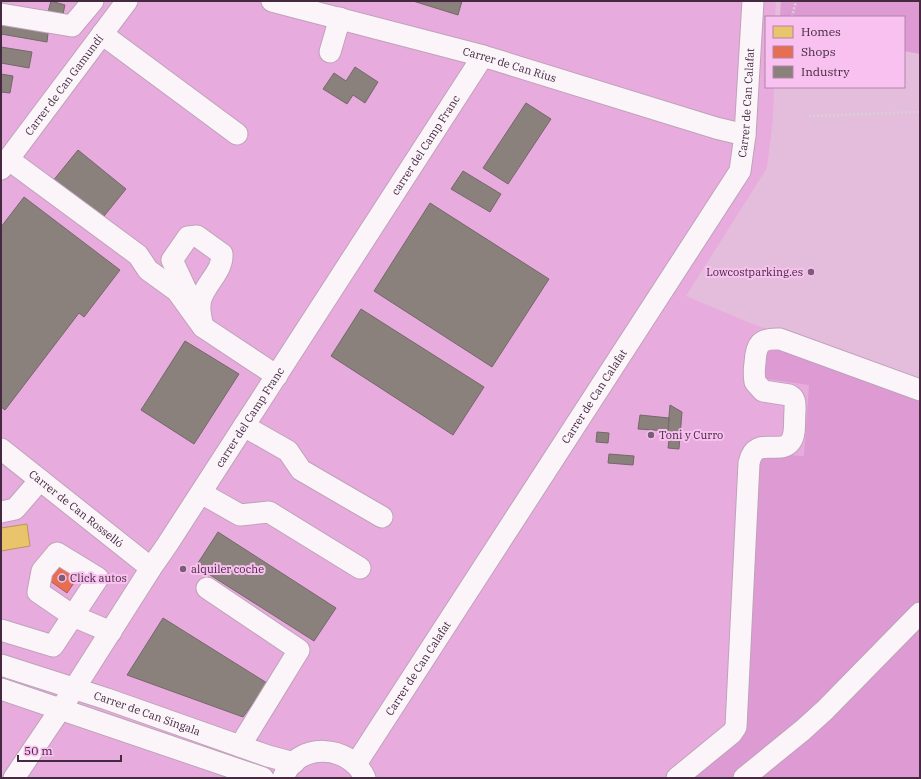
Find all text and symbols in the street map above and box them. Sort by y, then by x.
legend [765,16,905,88]
text: Homes [801,24,841,39]
street label: Carrer de Can Gamundí [22,31,107,138]
street label: Carrer de Can Rius [461,44,558,85]
text: Shops [801,44,836,59]
street label: Carrer de Can Calafat [735,48,757,158]
text: Industry [801,64,850,79]
street label: carrer del Camp Franc [388,92,463,198]
place label: Lowcostparking.es [706,265,803,279]
marker: Lowcostparking.es [806,267,816,277]
street label: Carrer de Can Calafat [558,346,630,446]
street label: carrer del Camp Franc [212,364,287,470]
place label: Toni y Curro [659,428,723,442]
marker: Toni y Curro [646,430,656,440]
street label: Carrer de Can Rosselló [26,467,126,550]
place label: alquiler coche [191,562,264,576]
marker: alquiler coche [178,564,188,574]
place label: Click autos [70,571,127,585]
marker: Click autos [57,573,67,583]
street label: Carrer de Can Calafat [382,618,454,718]
street label: Carrer de Can Singala [92,688,202,739]
scale bar [18,737,121,763]
text: 50 m [24,743,53,758]

